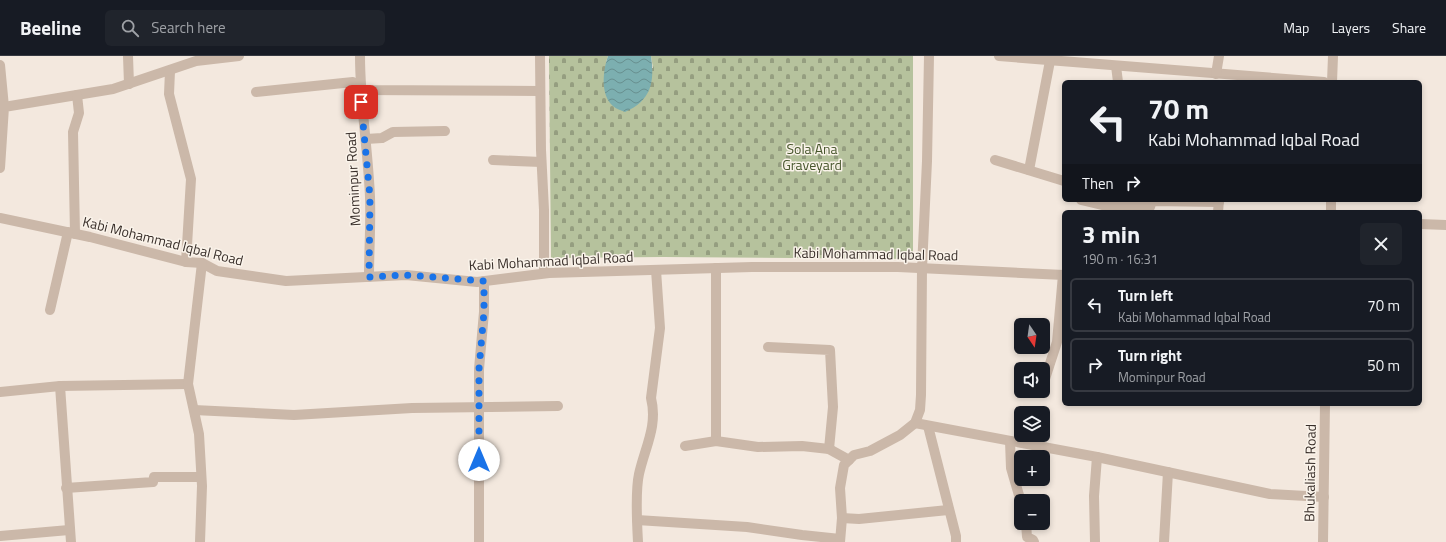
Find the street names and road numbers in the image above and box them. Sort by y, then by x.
street label: Mominpur Road [340,131,365,227]
street label: Kabi Mohammad Iqbal Road [81,210,246,271]
street label: Kabi Mohammad Iqbal Road [793,242,959,265]
street label: Kabi Mohammad Iqbal Road [468,246,634,275]
street label: Bhukaliash Road [1298,424,1321,522]

